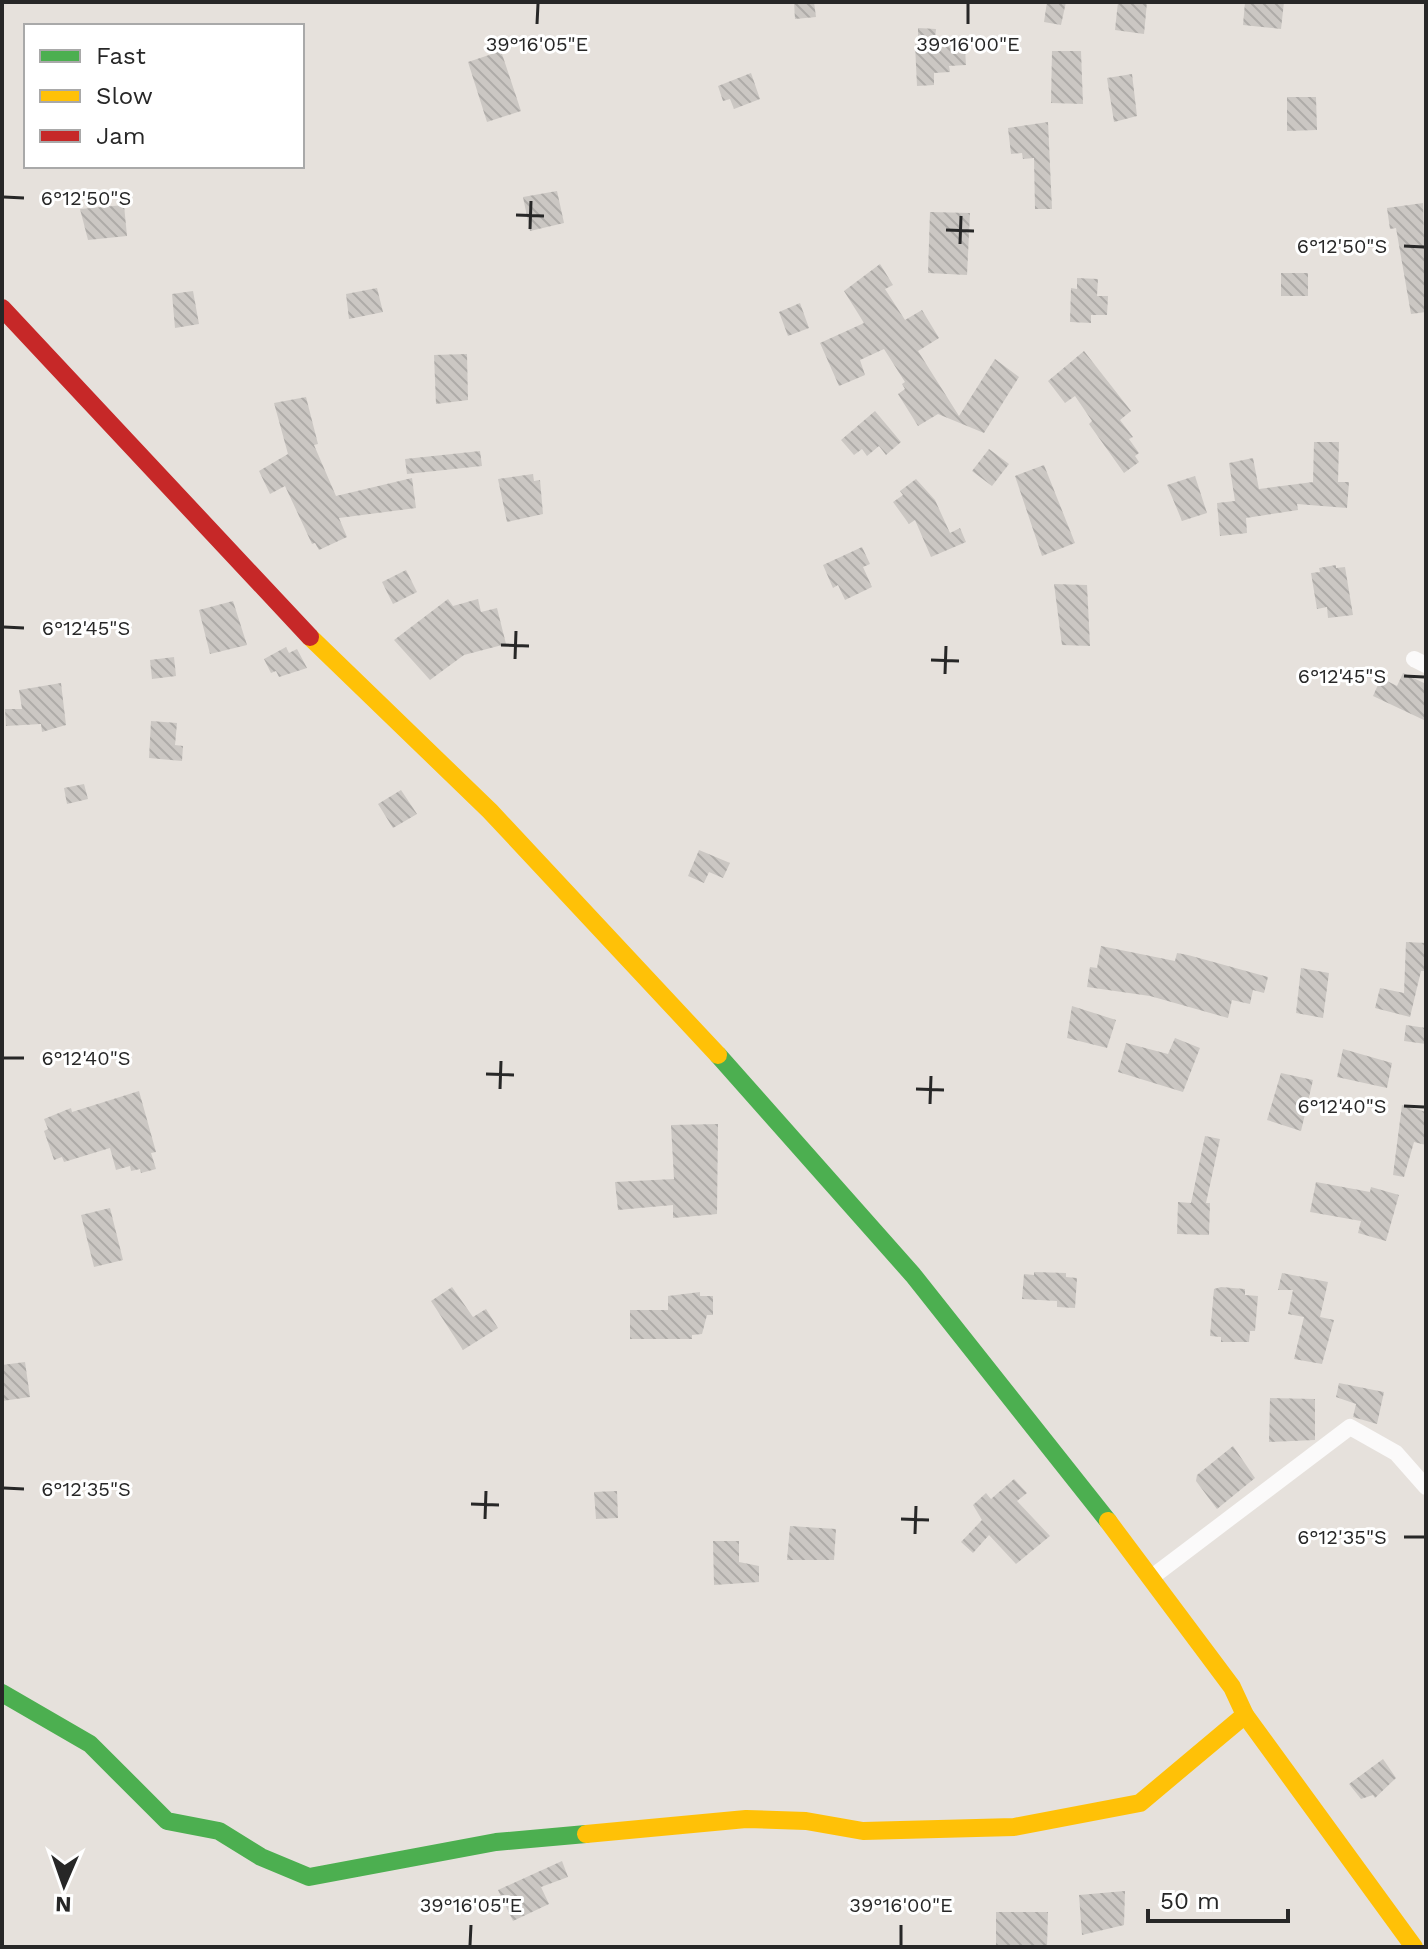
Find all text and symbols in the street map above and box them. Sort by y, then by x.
legend [24,24,304,168]
text: 39°16'05"E [486,32,588,56]
text: 39°16'00"E [916,32,1020,56]
text: Fast [96,42,146,70]
text: Slow [96,82,153,110]
text: Jam [96,122,146,150]
text: 6°12'50"S [41,186,131,210]
text: 6°12'50"S [1297,234,1387,258]
text: 6°12'45"S [42,616,130,640]
text: 6°12'45"S [1298,664,1386,688]
text: 6°12'40"S [41,1046,131,1070]
text: 6°12'40"S [1297,1094,1387,1118]
text: 6°12'35"S [41,1477,131,1501]
text: 6°12'35"S [1297,1525,1387,1549]
north arrow [24,1845,104,1925]
scale bar [1148,1873,1288,1923]
text: 50 m [1160,1887,1220,1915]
text: N [55,1892,72,1917]
text: 39°16'05"E [420,1893,522,1917]
text: 39°16'00"E [849,1893,953,1917]

